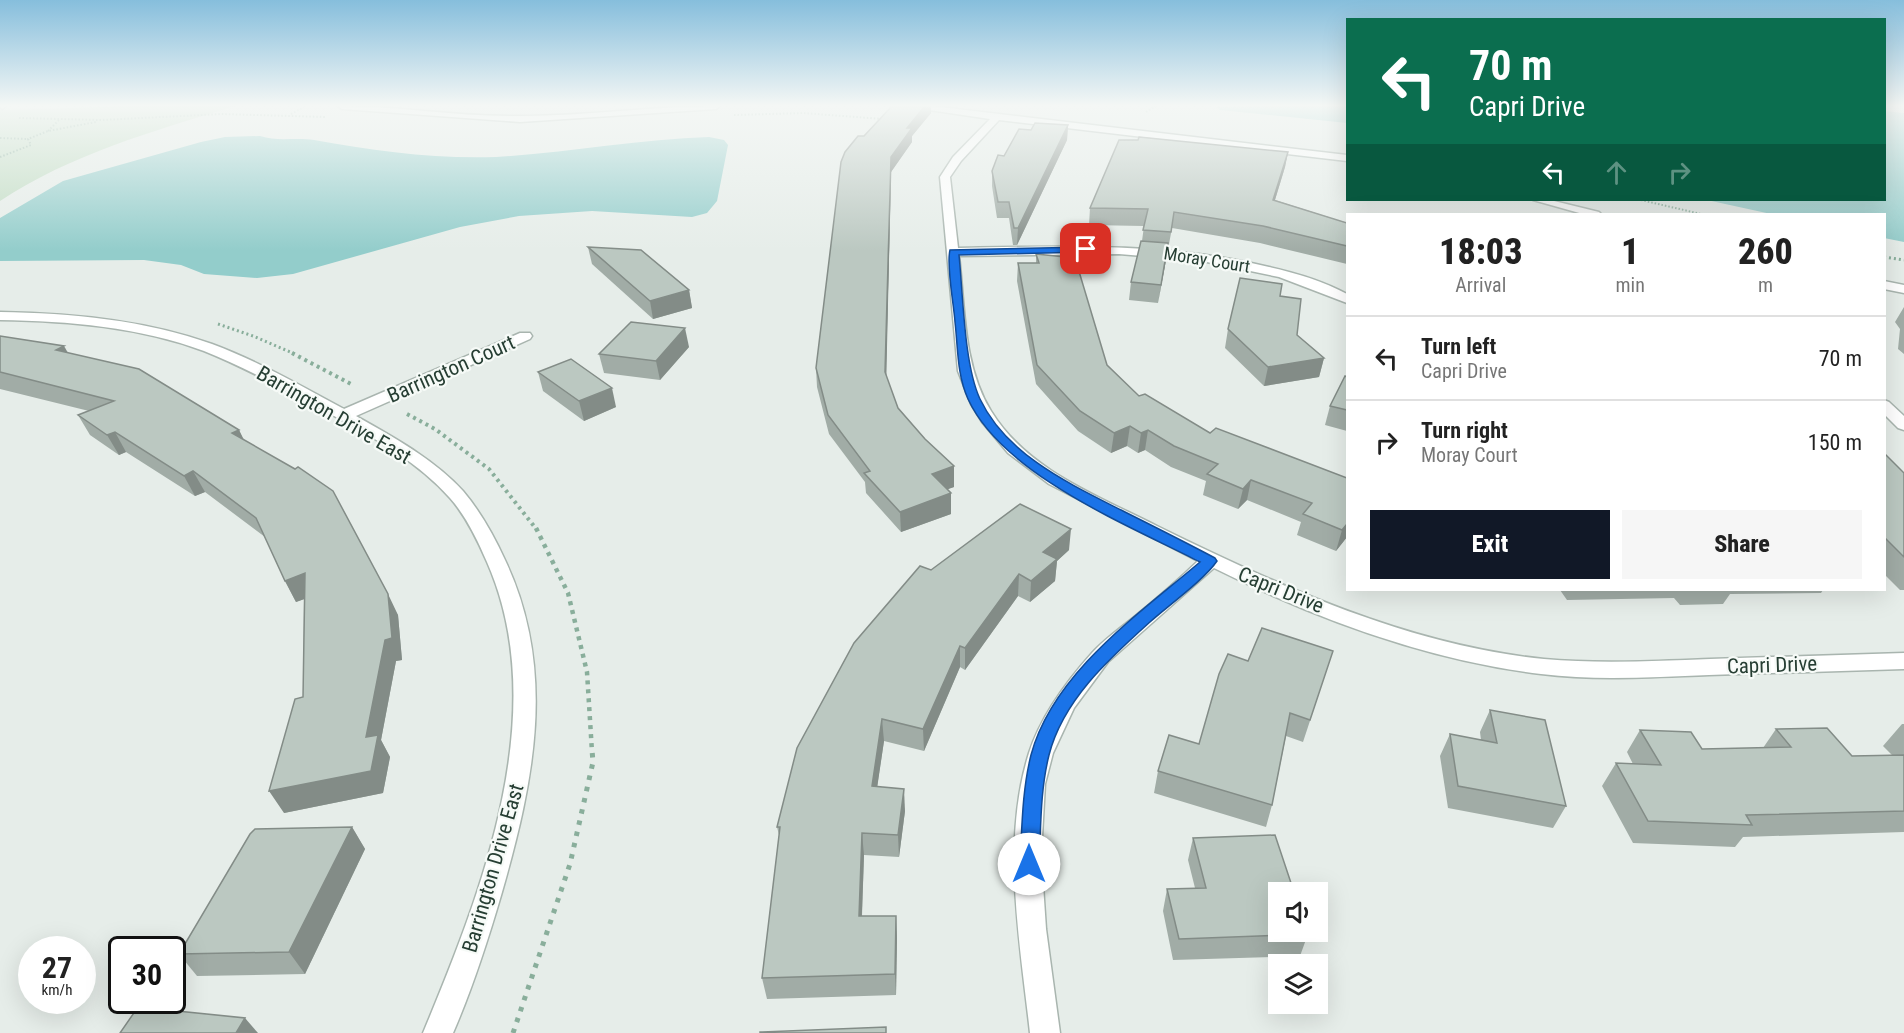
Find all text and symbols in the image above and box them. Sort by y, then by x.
text: 70 m [1469,41,1552,90]
icon: left [1370,42,1448,120]
text: Capri Drive [1469,91,1585,123]
icon: left [1537,156,1570,189]
icon: ahead [1600,156,1633,189]
icon: right [1663,156,1696,189]
pin [1060,223,1111,274]
text: 18:03 [1439,231,1522,273]
text: 1 [1621,231,1639,273]
text: 260 [1738,231,1793,273]
icon: arrive [1069,232,1102,265]
street label: Moray Court [1162,242,1252,277]
text: Arrival [1455,273,1506,297]
text: min [1616,273,1645,297]
text: m [1758,273,1773,297]
street label: Barrington Court [384,330,518,408]
text: Turn left [1421,334,1496,359]
icon: left [1370,342,1403,375]
text: 70 m [1819,346,1862,371]
text: Capri Drive [1421,359,1507,383]
street label: Barrington Drive East [253,361,415,469]
text: Turn right [1421,418,1508,443]
icon: right [1370,426,1403,459]
text: 150 m [1808,430,1862,455]
text: Moray Court [1421,443,1518,467]
button: Exit [1370,510,1610,579]
button: Share [1622,510,1862,579]
street label: Capri Drive [1235,562,1327,618]
street label: Capri Drive [1726,651,1818,679]
street label: Barrington Drive East [457,781,529,955]
position arrow [997,832,1061,896]
map controls [1268,882,1328,1014]
button: sound [1268,882,1328,942]
speed limit sign: 30 [108,936,186,1014]
text: 27 [42,950,72,985]
button: layers [1268,954,1328,1014]
text: km/h [42,981,72,999]

